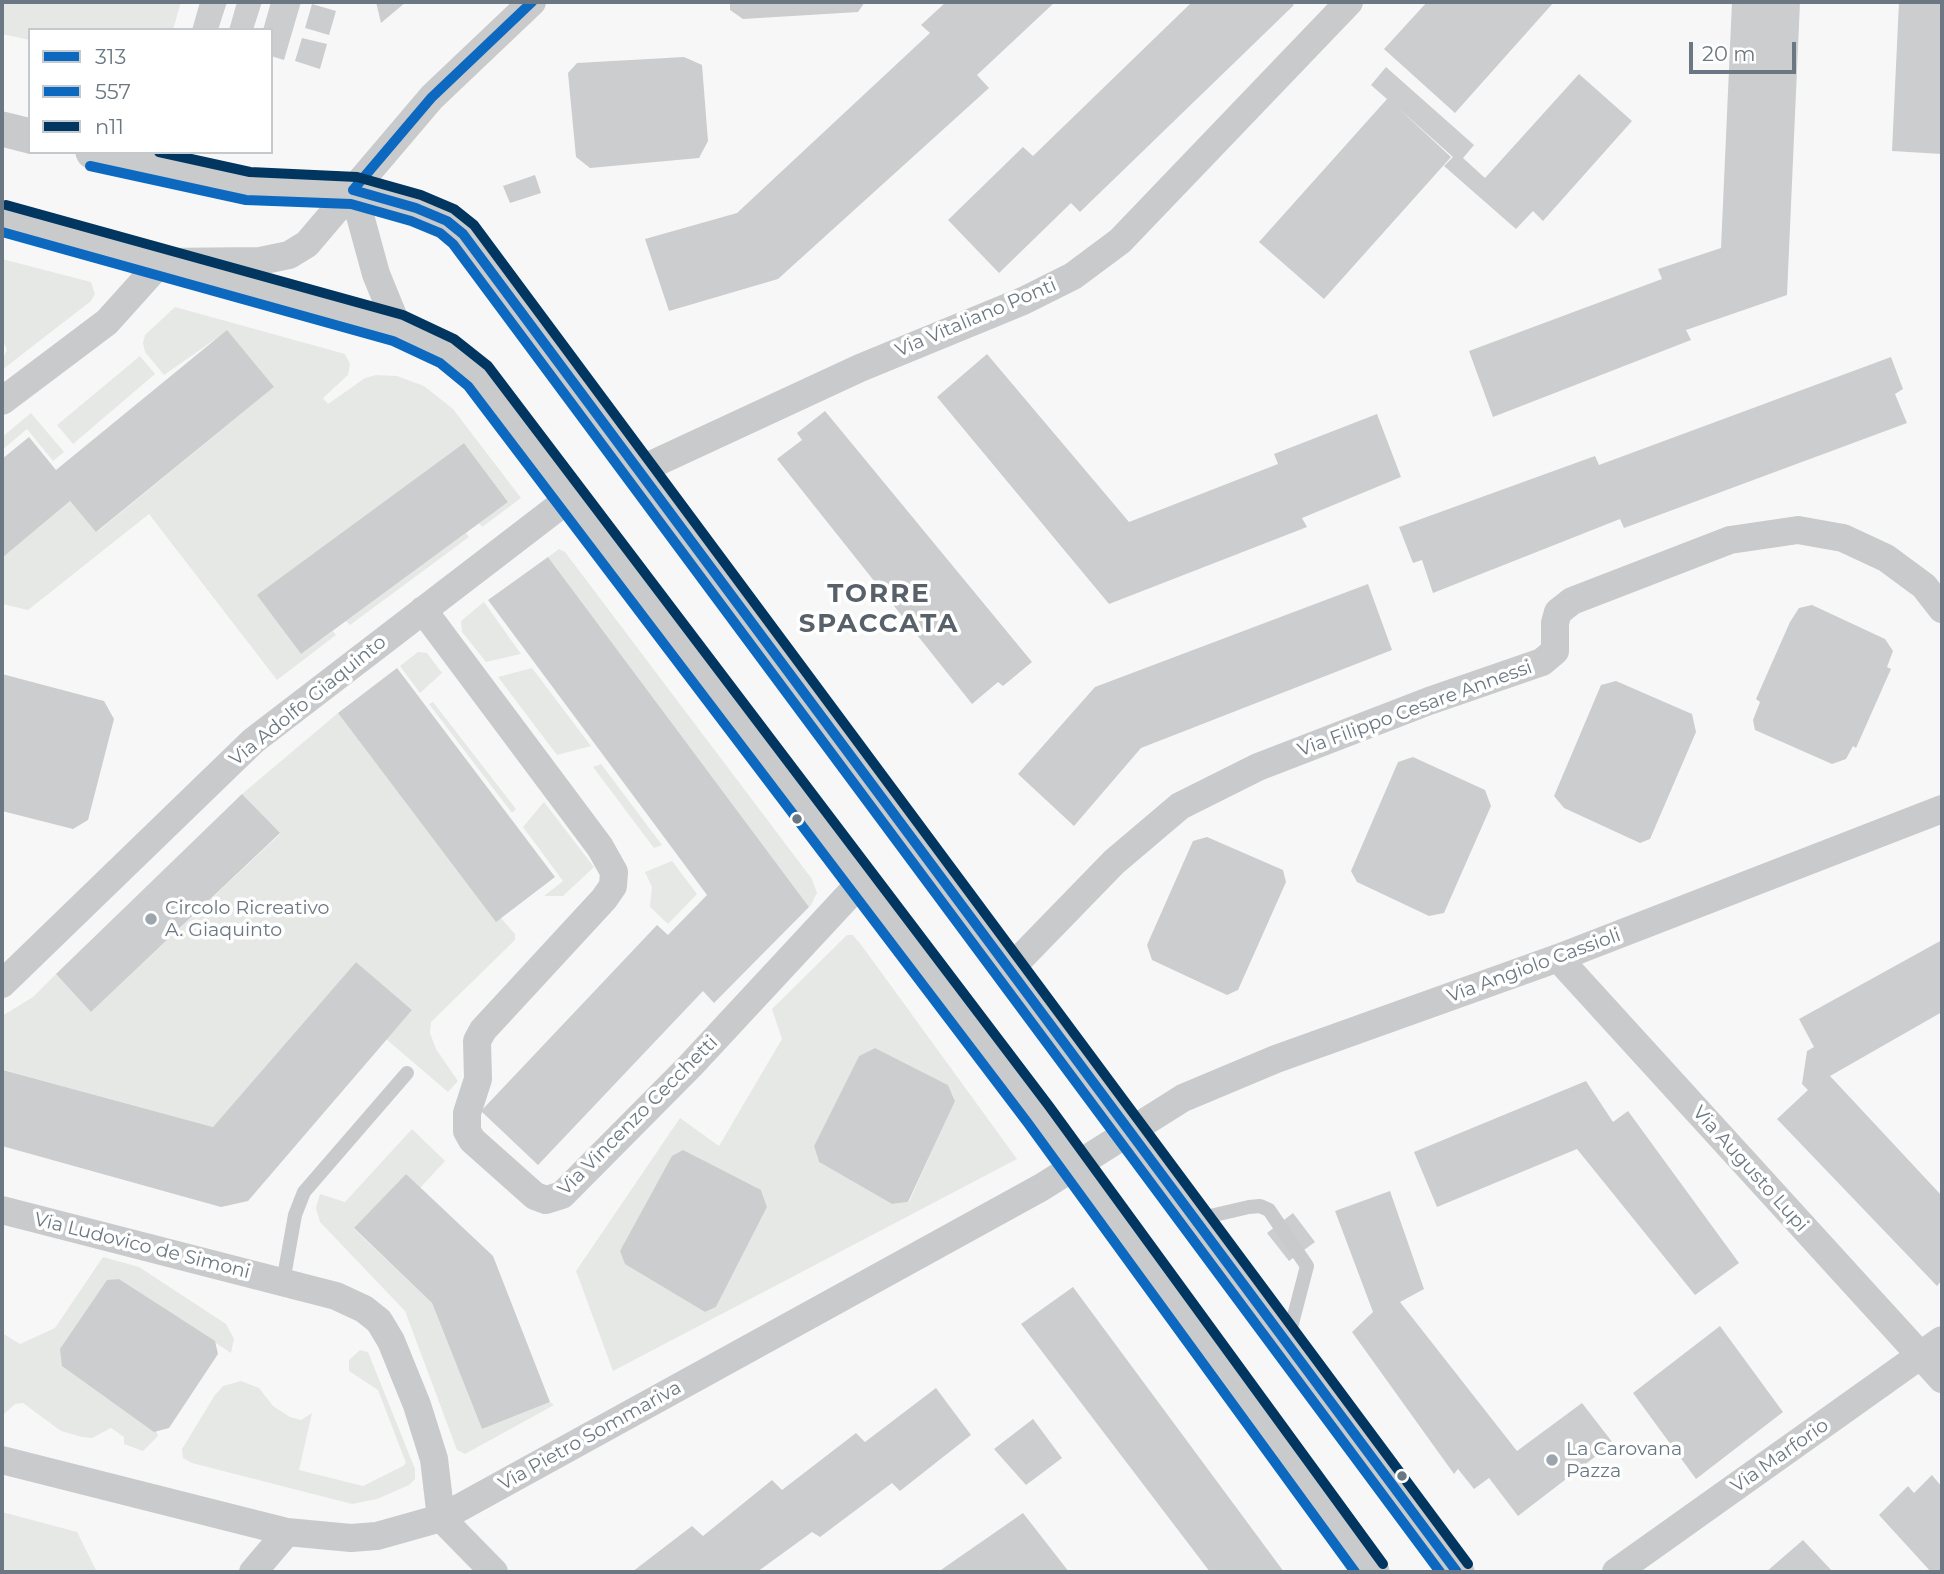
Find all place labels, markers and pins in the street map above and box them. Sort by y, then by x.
unlabelled marker [790,812,804,826]
place label: Circolo Ricreativo A. Giaquinto [165,897,329,941]
marker: Circolo Ricreativo A. Giaquinto [143,911,159,927]
place label: La Carovana Pazza [1566,1438,1682,1482]
marker: La Carovana Pazza [1544,1452,1560,1468]
unlabelled marker [1395,1469,1409,1483]

